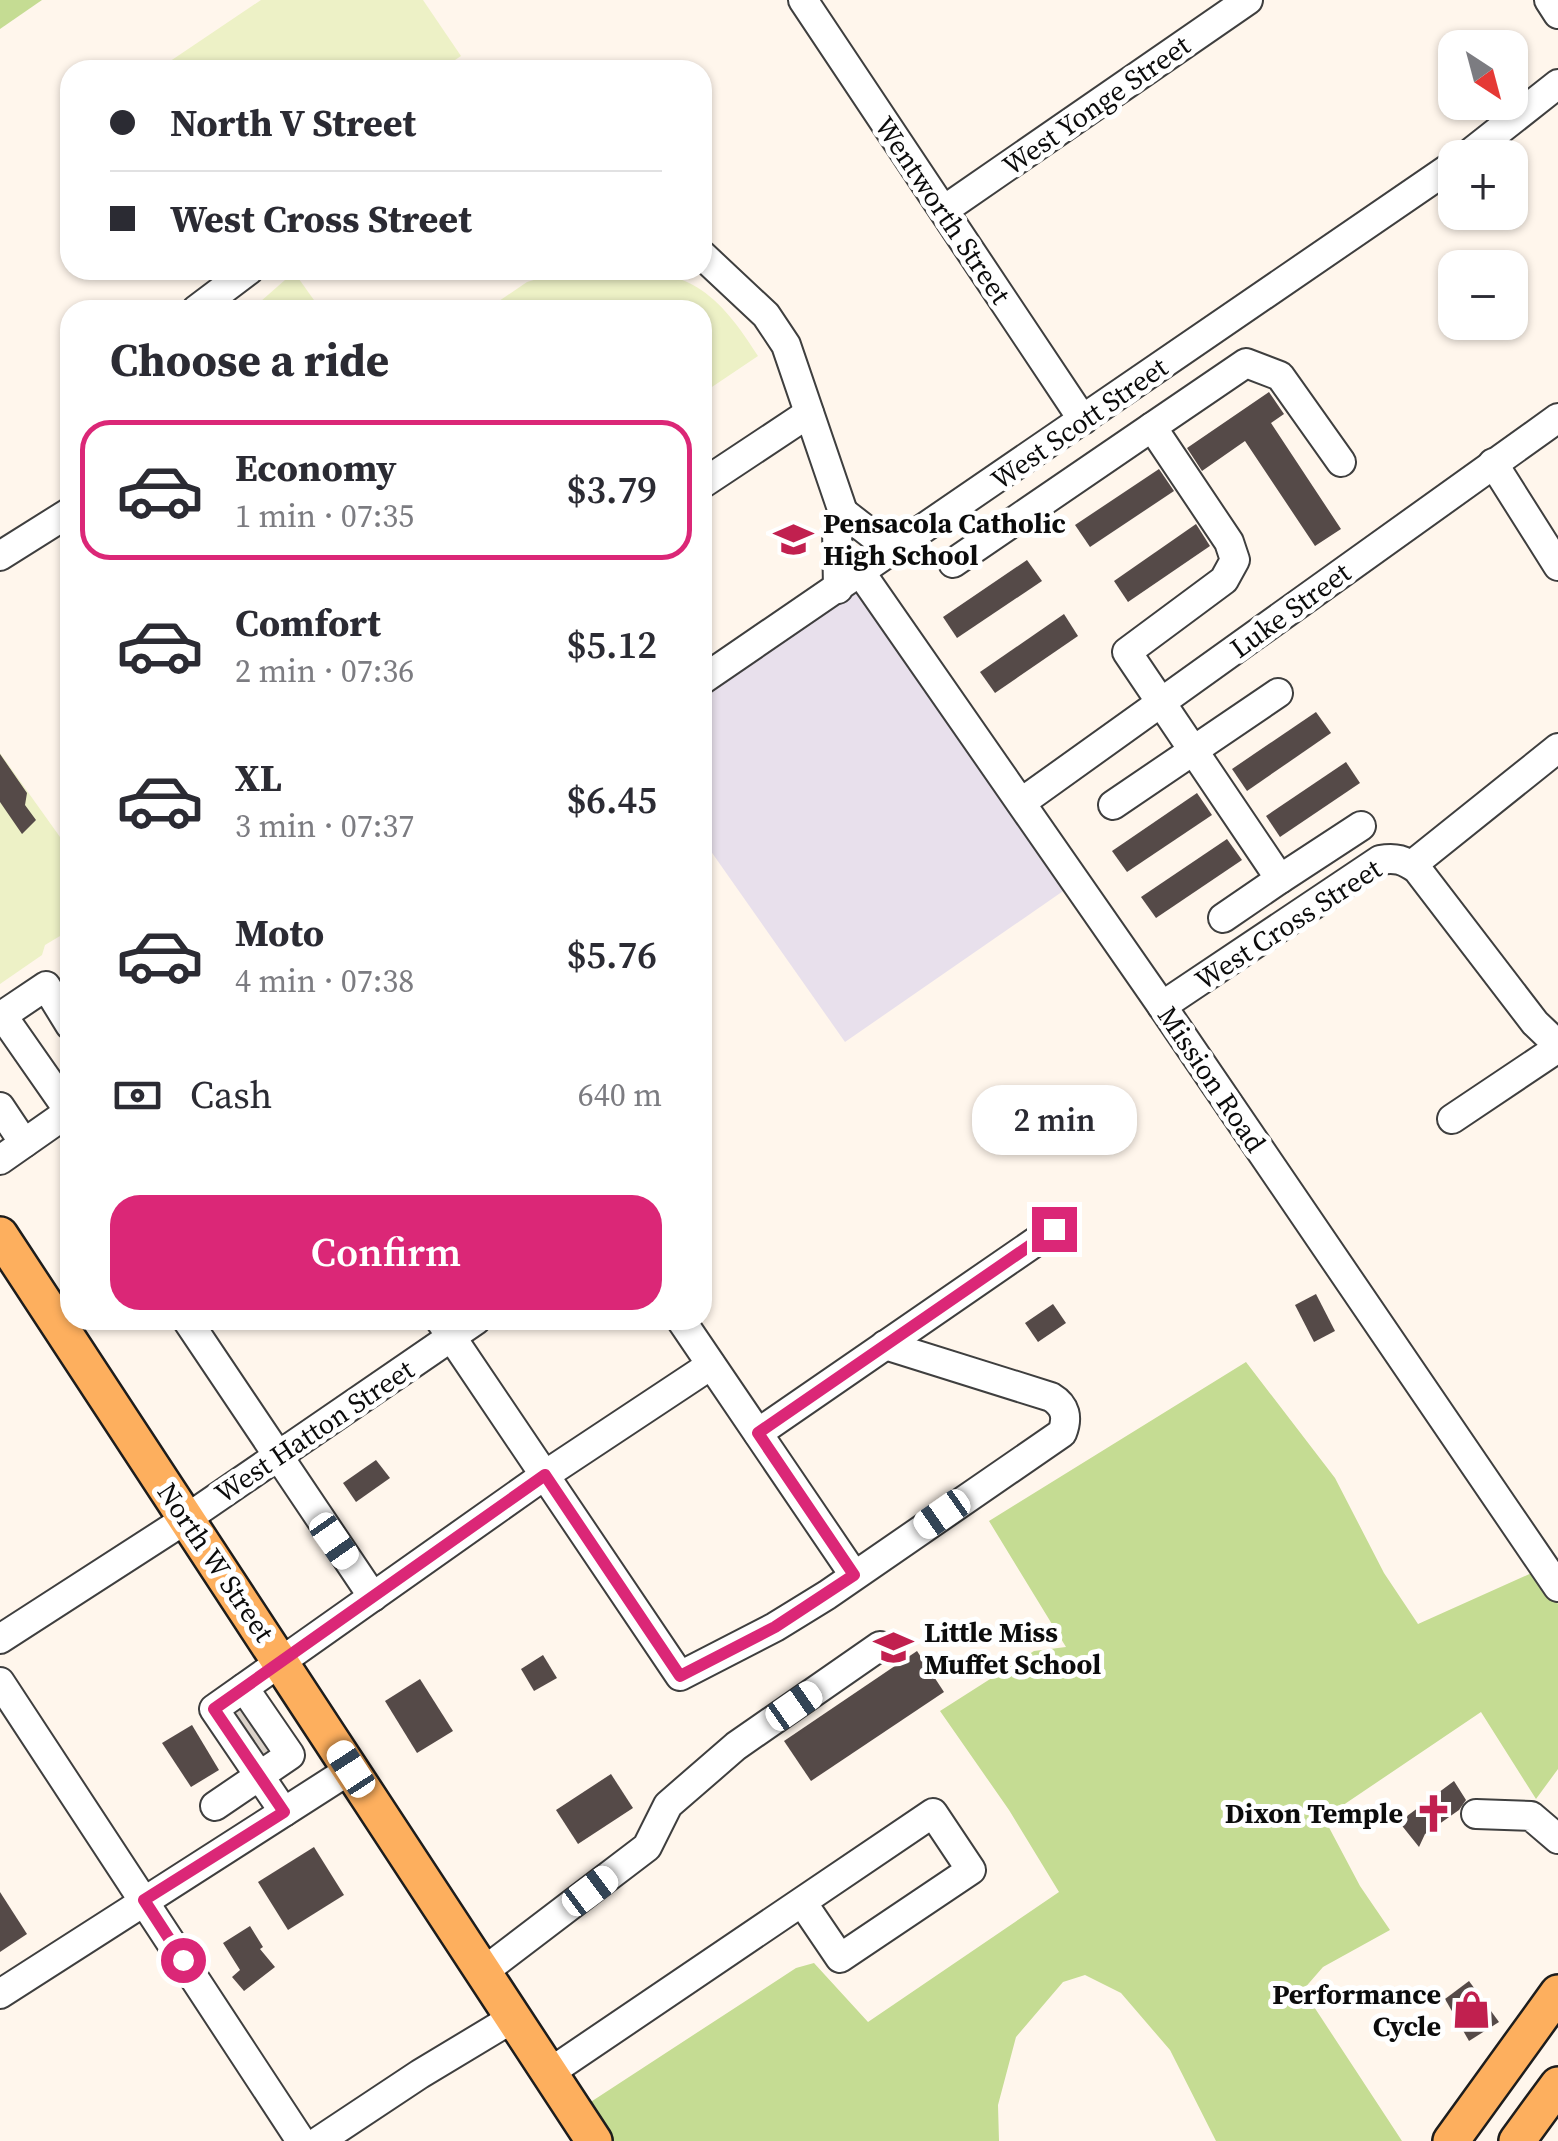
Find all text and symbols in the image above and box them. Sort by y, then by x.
street label: West Yonge Street [995,26,1198,184]
north arrow [1438,30,1528,120]
map controls [1438,30,1528,340]
text: North V Street [170,97,416,149]
street label: Wentworth Street [866,109,1020,312]
button: + [1438,140,1528,230]
text: West Cross Street [170,193,472,245]
button: − [1438,250,1528,340]
text: Choose a ride [110,329,389,391]
street label: West Scott Street [983,347,1176,498]
text: Economy [235,442,397,494]
icon: car [115,445,205,535]
text: $3.79 [567,464,657,516]
text: 1 min · 07:35 [235,494,414,538]
place label: Pensacola Catholic High School [823,504,1066,574]
school or university icon: Pensacola Catholic High School [772,518,814,560]
street label: Luke Street [1222,553,1359,667]
text: Comfort [235,597,381,649]
icon: car [115,600,205,690]
text: $5.12 [567,619,657,671]
text: 2 min · 07:36 [235,649,414,693]
text: XL [235,752,282,804]
icon: car [115,755,205,845]
text: $6.45 [567,774,657,826]
text: 3 min · 07:37 [235,804,414,848]
street label: West Cross Street [1188,849,1389,998]
text: Moto [235,907,324,959]
icon: car [115,910,205,1000]
text: $5.76 [567,929,657,981]
text: 4 min · 07:38 [235,959,414,1003]
street label: Mission Road [1149,999,1275,1160]
icon: cash [110,1068,165,1123]
text: Cash [190,1069,272,1121]
text: 640 m [578,1073,662,1117]
callout: 2 min [972,1084,1136,1154]
text: 2 min [1013,1098,1096,1142]
button: Confirm [110,1195,662,1310]
route end [1032,1207,1077,1252]
street label: West Hatton Street [207,1350,422,1512]
street label: North W Street [149,1475,284,1650]
car [909,1485,975,1543]
car [305,1508,363,1574]
place label: Little Miss Muffet School [924,1613,1101,1683]
school or university icon: Little Miss Muffet School [873,1627,915,1669]
car [761,1677,827,1735]
car [322,1736,380,1802]
church icon: Dixon Temple [1412,1792,1454,1834]
place label: Dixon Temple [1225,1794,1403,1832]
car [557,1861,623,1921]
route start [161,1938,206,1983]
place label: Performance Cycle [1272,1975,1441,2045]
shop icon: Performance Cycle [1450,1989,1492,2031]

